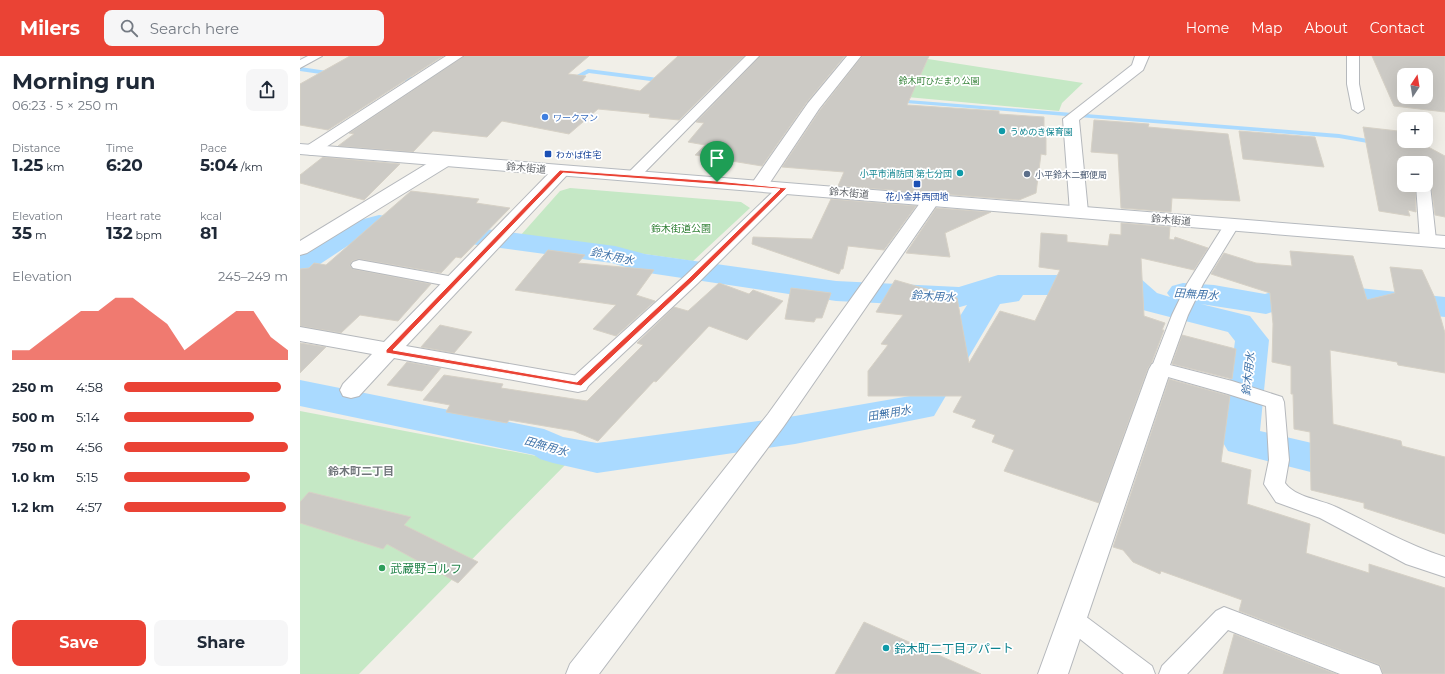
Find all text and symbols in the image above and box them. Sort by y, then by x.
search box [104,10,384,46]
text: Milers [20,17,80,40]
icon: search [118,17,140,39]
text: Search here [150,19,239,38]
text: Home [1186,19,1229,37]
text: Map [1251,19,1282,37]
text: About [1304,19,1348,37]
text: Contact [1370,19,1425,37]
text: Morning run [12,68,155,95]
north arrow [1397,68,1433,104]
map controls [1397,68,1433,192]
button: share [246,69,288,111]
park label: 鈴木町ひだまり公園 [899,75,979,86]
text: 06:23 · 5 × 250 m [12,97,118,113]
marker: ワークマン [540,112,550,122]
place label: ワークマン [553,112,598,123]
button: + [1397,112,1433,148]
marker: うめのき保育園 [997,126,1007,136]
place label: うめのき保育園 [1010,126,1073,137]
text: Distance [12,141,60,155]
text: Time [106,141,134,155]
text: Pace [200,141,227,155]
pin [700,141,734,182]
icon: arrive [706,147,728,169]
marker: わかば住宅 [543,149,553,159]
place label: わかば住宅 [556,149,601,160]
text: 1.25 [12,155,43,175]
text: 6:20 [106,155,143,175]
text: 5:04 [200,155,238,175]
button: − [1397,156,1433,192]
text: km [43,160,64,174]
text: /km [238,160,263,174]
street label: 鈴木街道 [506,160,546,176]
place label: 小平市消防団 第七分団 [860,168,952,179]
marker: 小平市消防団 第七分団 [955,168,965,178]
marker: 小平鈴木二郵便局 [1022,169,1032,179]
place label: 小平鈴木二郵便局 [1035,169,1107,180]
marker: 花小金井西団地 [912,179,922,189]
street label: 鈴木街道 [829,185,869,201]
place label: 花小金井西団地 [885,191,949,202]
text: Elevation [12,209,63,223]
text: Heart rate [106,209,161,223]
text: kcal [200,209,222,223]
street label: 鈴木街道 [1151,212,1191,228]
park label: 鈴木街道公園 [651,222,711,235]
text: 35 [12,223,32,243]
text: 132 [106,223,133,243]
text: 81 [200,223,218,243]
text: m [32,228,47,242]
text: bpm [133,228,162,242]
water label: 鈴木用水 [589,245,636,268]
text: Elevation [12,268,72,284]
text: 245–249 m [218,268,288,284]
water label: 田無用水 [1174,285,1219,303]
water label: 鈴木用水 [911,288,956,304]
water label: 鈴木用水 [1239,350,1257,397]
text: 250 m [12,379,54,395]
text: 4:58 [76,379,103,395]
water label: 田無用水 [866,402,913,424]
text: 500 m [12,409,55,425]
text: 5:14 [76,409,99,425]
water label: 田無用水 [523,433,570,459]
text: 750 m [12,439,54,455]
text: 4:56 [76,439,103,455]
district label: 鈴木町二丁目 [328,464,394,478]
text: 1.0 km [12,469,55,485]
text: 5:15 [76,469,98,485]
text: 1.2 km [12,499,54,515]
text: 4:57 [76,499,102,515]
place label: 武蔵野ゴルフ [390,561,462,576]
marker: 武蔵野ゴルフ [377,563,387,573]
button: Save [12,620,146,666]
button: Share [154,620,288,666]
place label: 鈴木町二丁目アパート [894,641,1014,656]
marker: 鈴木町二丁目アパート [881,643,891,653]

